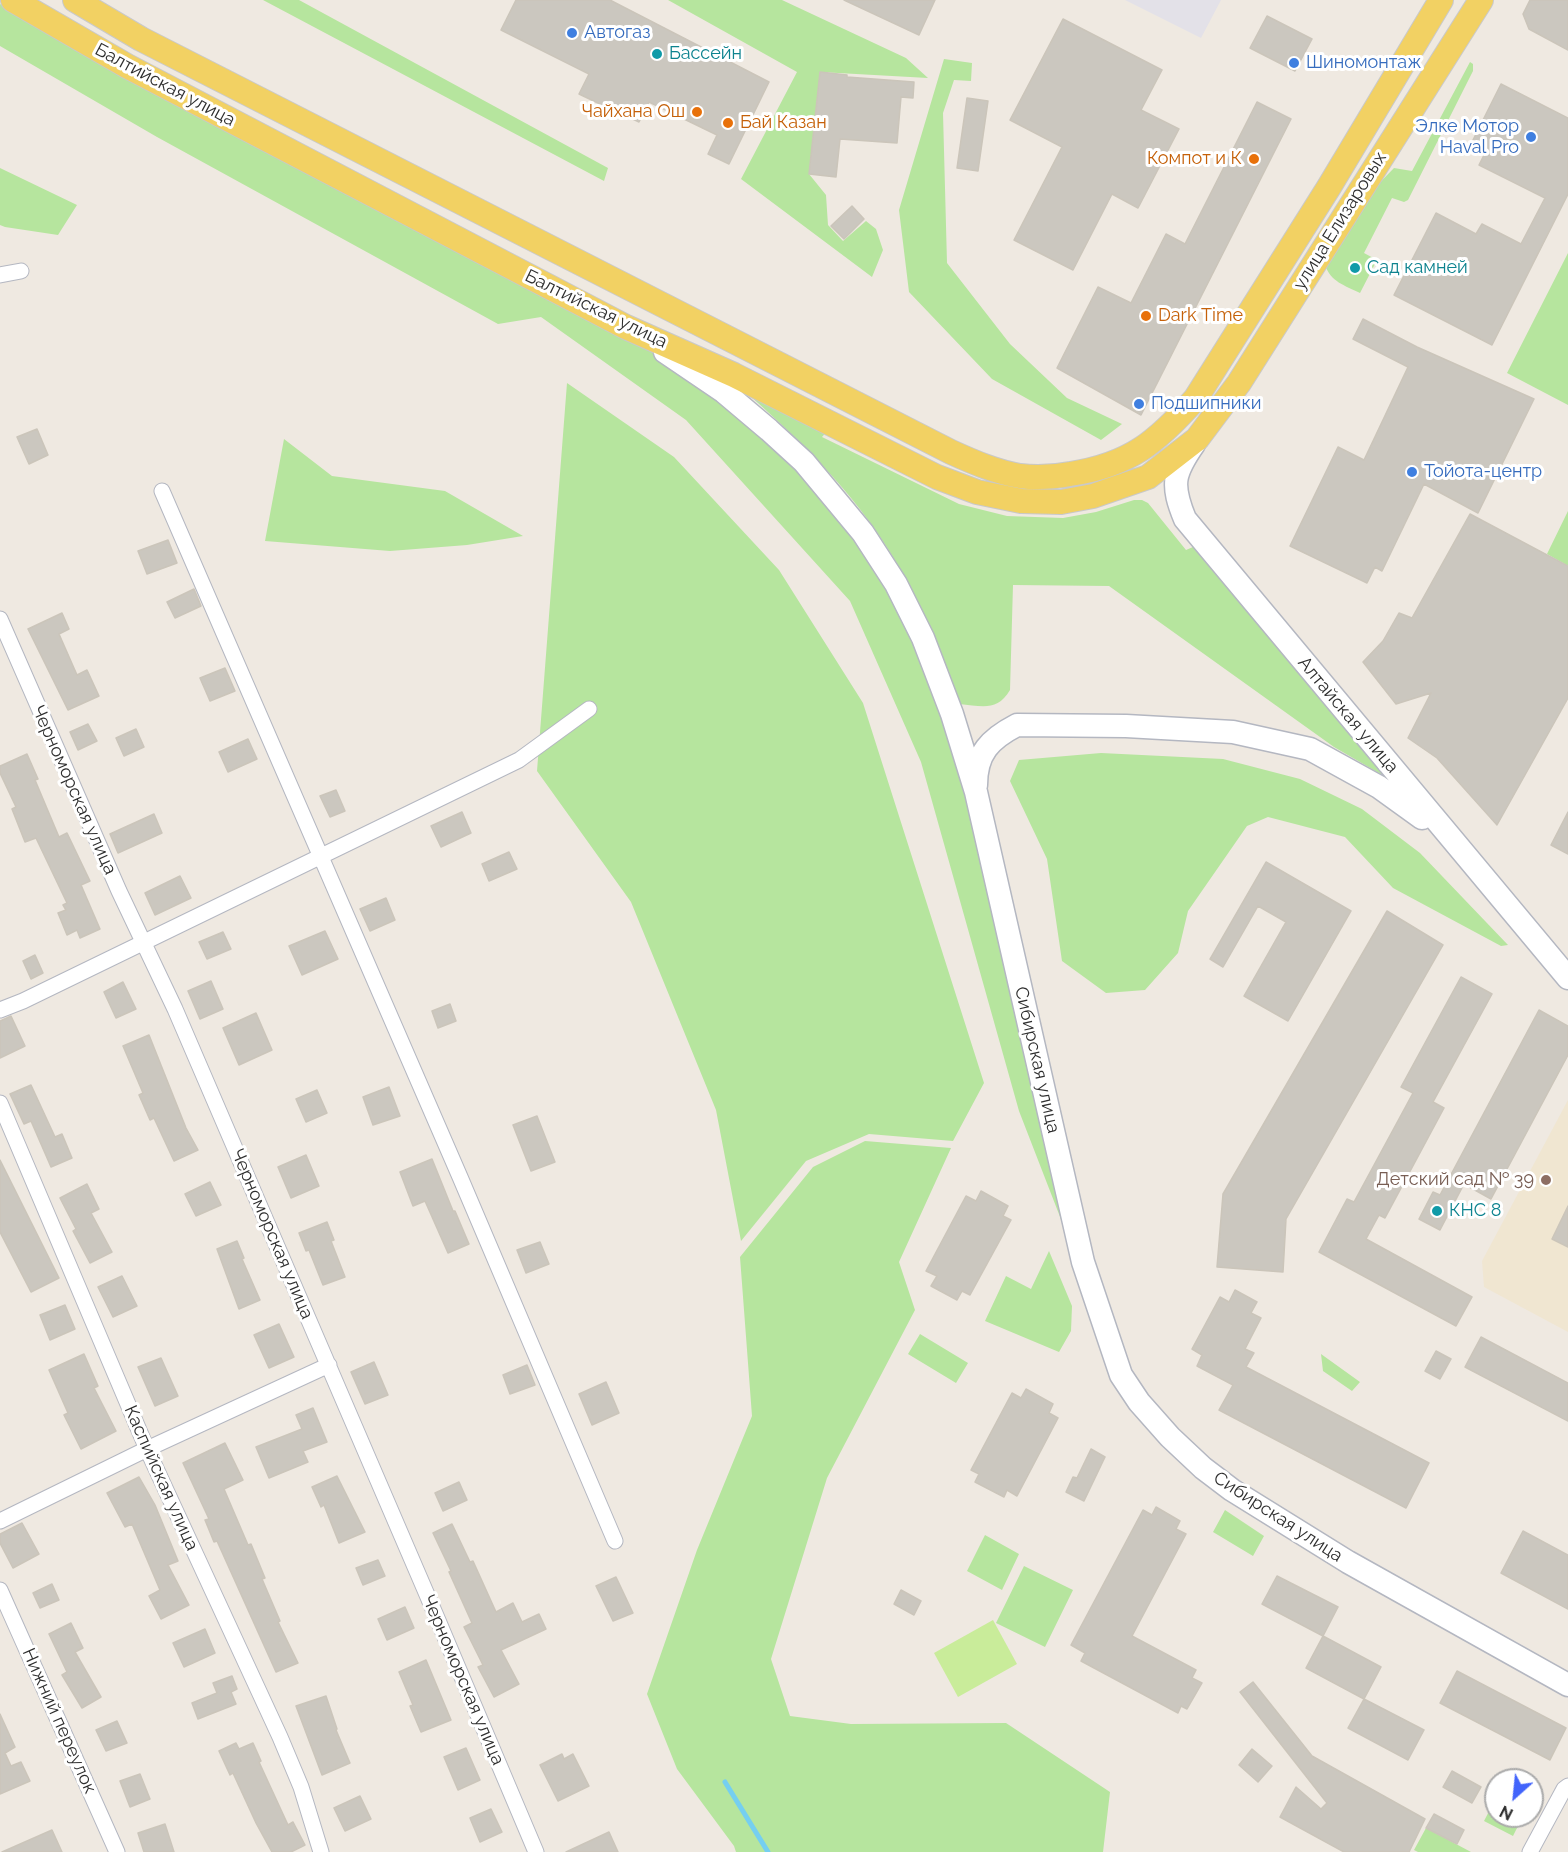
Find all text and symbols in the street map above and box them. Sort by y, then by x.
place label: Автогаз [584,22,650,44]
marker: Автогаз [565,26,579,40]
street label: Балтийская улица [91,39,239,131]
place label: Бассейн [669,43,742,65]
marker: Бассейн [650,47,664,61]
place label: Шиномонтаж [1306,52,1421,74]
marker: Шиномонтаж [1287,56,1301,70]
place label: Чайхана Ош [581,101,685,123]
marker: Чайхана Ош [690,105,704,119]
place label: Бай Казан [740,112,827,134]
marker: Бай Казан [721,116,735,130]
place label: Элке Мотор Haval Pro [1415,116,1519,158]
marker: Элке Мотор Haval Pro [1524,130,1538,144]
place label: Компот и К [1147,148,1242,170]
street label: улица Елизаровых [1289,148,1391,294]
marker: Компот и К [1247,152,1261,166]
place label: Сад камней [1367,257,1468,279]
marker: Сад камней [1348,261,1362,275]
street label: Балтийская улица [521,265,671,353]
place label: Dark Time [1158,305,1243,327]
marker: Dark Time [1139,309,1153,323]
place label: Подшипники [1151,393,1262,415]
marker: Подшипники [1132,397,1146,411]
place label: Тойота-центр [1424,461,1542,483]
marker: Тойота-центр [1405,465,1419,479]
street label: Алтайская улица [1293,652,1403,778]
street label: Черноморская улица [27,702,121,878]
street label: Сибирская улица [1010,985,1064,1135]
street label: Черноморская улица [226,1146,318,1322]
place label: Детский сад № 39 [1376,1169,1534,1191]
marker: Детский сад № 39 [1539,1173,1553,1187]
place label: КНС 8 [1449,1200,1501,1222]
marker: КНС 8 [1430,1204,1444,1218]
street label: Каспийская улица [119,1402,203,1554]
street label: Сибирская улица [1209,1467,1347,1567]
street label: Черноморская улица [417,1592,509,1768]
street label: Нижний переулок [17,1645,101,1797]
north arrow [1484,1768,1544,1828]
text: N [1497,1801,1516,1824]

